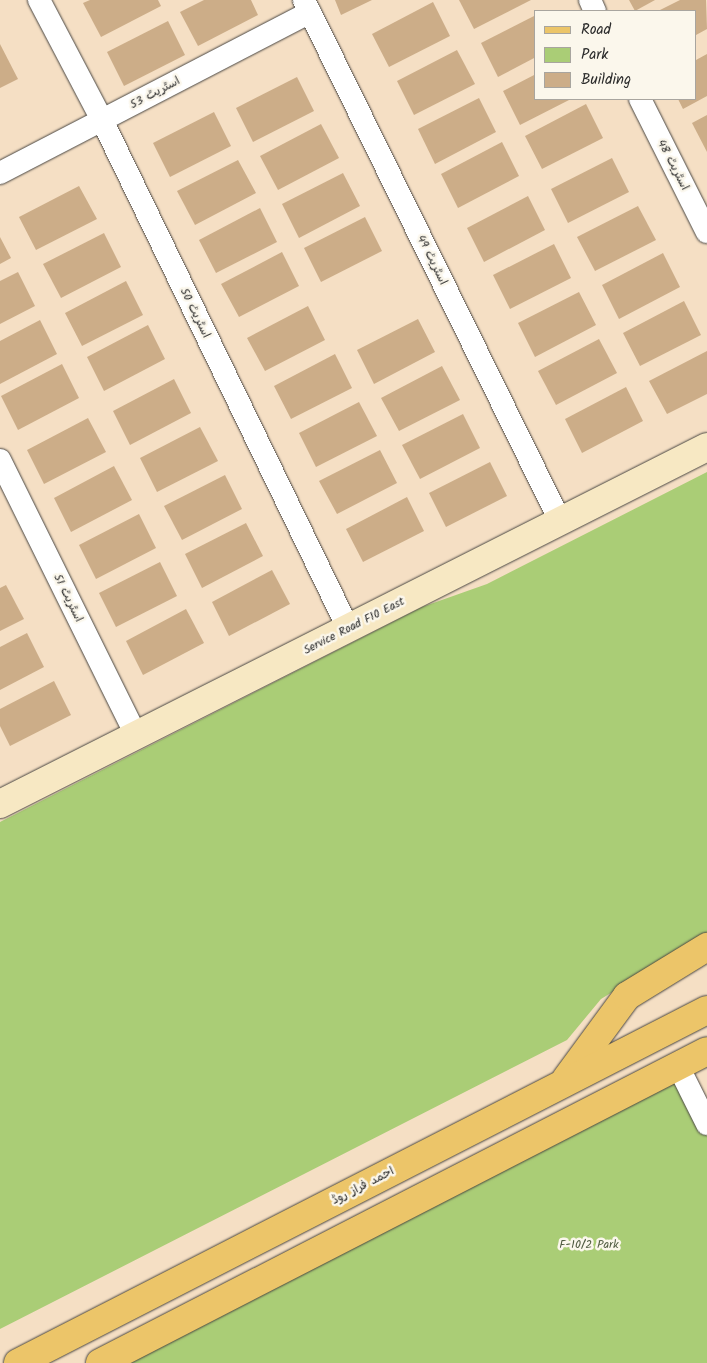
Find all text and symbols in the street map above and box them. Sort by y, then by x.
legend [534,10,697,100]
text: Road [581,18,611,42]
text: Park [581,43,608,67]
text: Building [581,68,631,92]
street label: اسٹریٹ 53 [127,74,183,112]
street label: اسٹریٹ 48 [654,137,692,193]
street label: اسٹریٹ 49 [414,233,450,287]
street label: اسٹریٹ 50 [177,286,213,340]
street label: اسٹریٹ 51 [50,572,86,624]
street label: Service Road F10 East [301,594,407,658]
street label: احمد فراز روڈ [329,1164,397,1208]
park label: F-10/2 Park [559,1238,619,1252]

